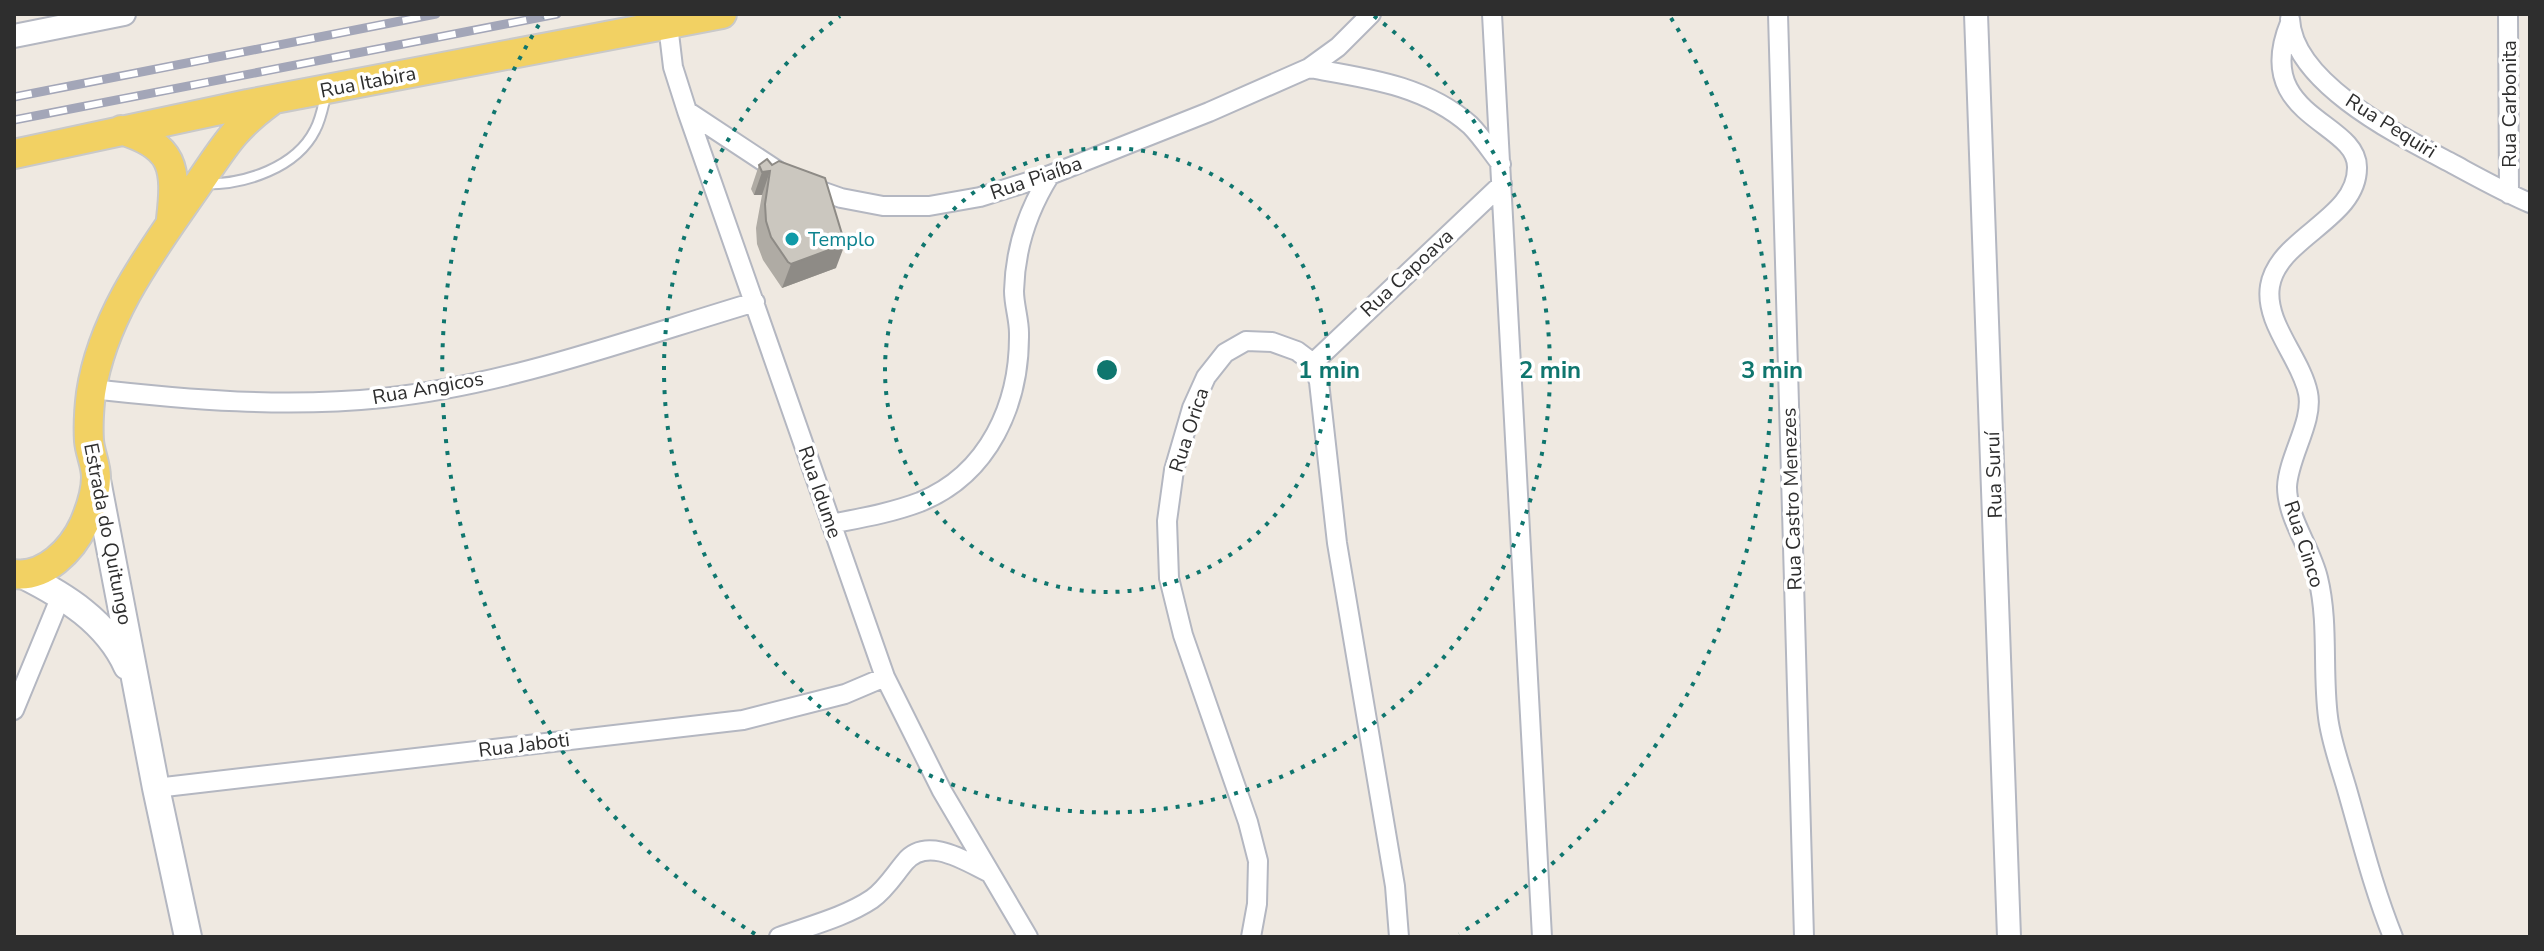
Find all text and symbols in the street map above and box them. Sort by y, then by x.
street label: Rua Carbonita [2496,40,2523,168]
street label: Rua Itabira [318,59,418,105]
street label: Rua Pequiri [2340,87,2442,165]
street label: Rua Piaíba [986,150,1086,206]
street label: Rua Capoava [1355,223,1459,323]
place label: Templo [808,226,875,253]
marker: Templo [783,230,801,248]
text: 1 min [1298,354,1360,386]
text: 2 min [1519,354,1581,386]
text: 3 min [1741,354,1803,386]
centre of rings [1093,356,1121,384]
street label: Rua Angicos [370,365,486,411]
street label: Rua Orica [1163,384,1215,476]
street label: Rua Castro Menezes [1775,407,1809,591]
street label: Rua Suruí [1979,430,2009,519]
street label: Estrada do Quitungo [77,441,139,627]
street label: Rua Idume [792,442,848,542]
street label: Rua Cinco [2277,497,2331,591]
street label: Rua Jaboti [477,726,571,764]

